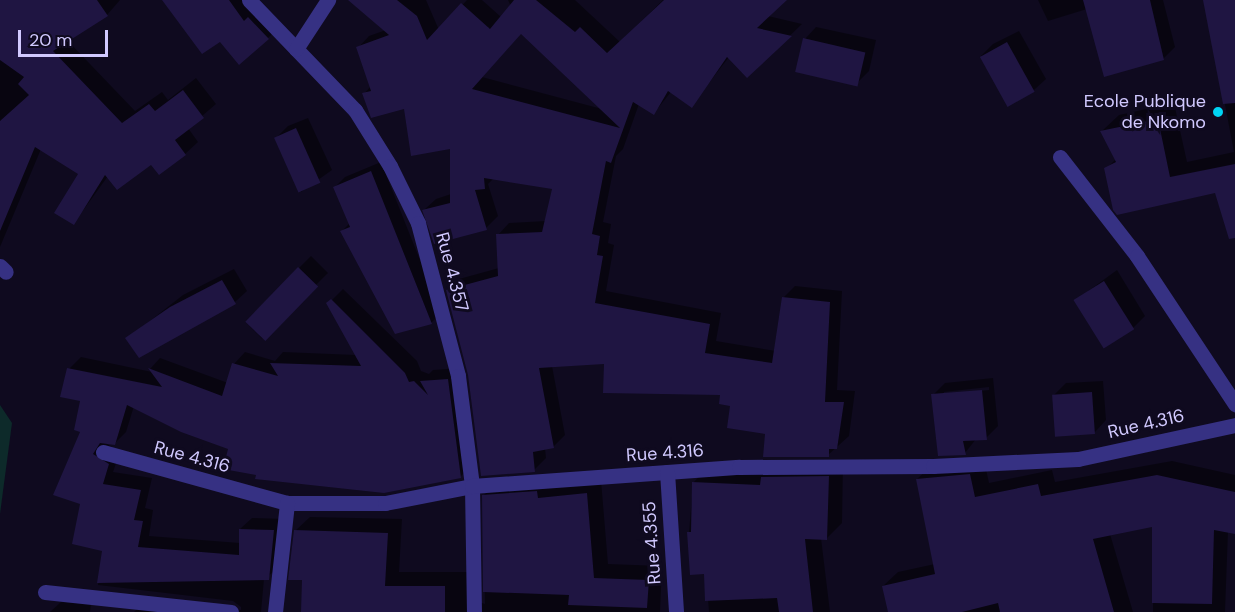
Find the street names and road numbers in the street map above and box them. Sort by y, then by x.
street label: Rue 4.357 [431,230,473,314]
street label: Rue 4.316 [1106,405,1186,443]
street label: Rue 4.316 [152,437,232,477]
street label: Rue 4.316 [625,440,705,466]
street label: Rue 4.355 [638,501,666,585]

